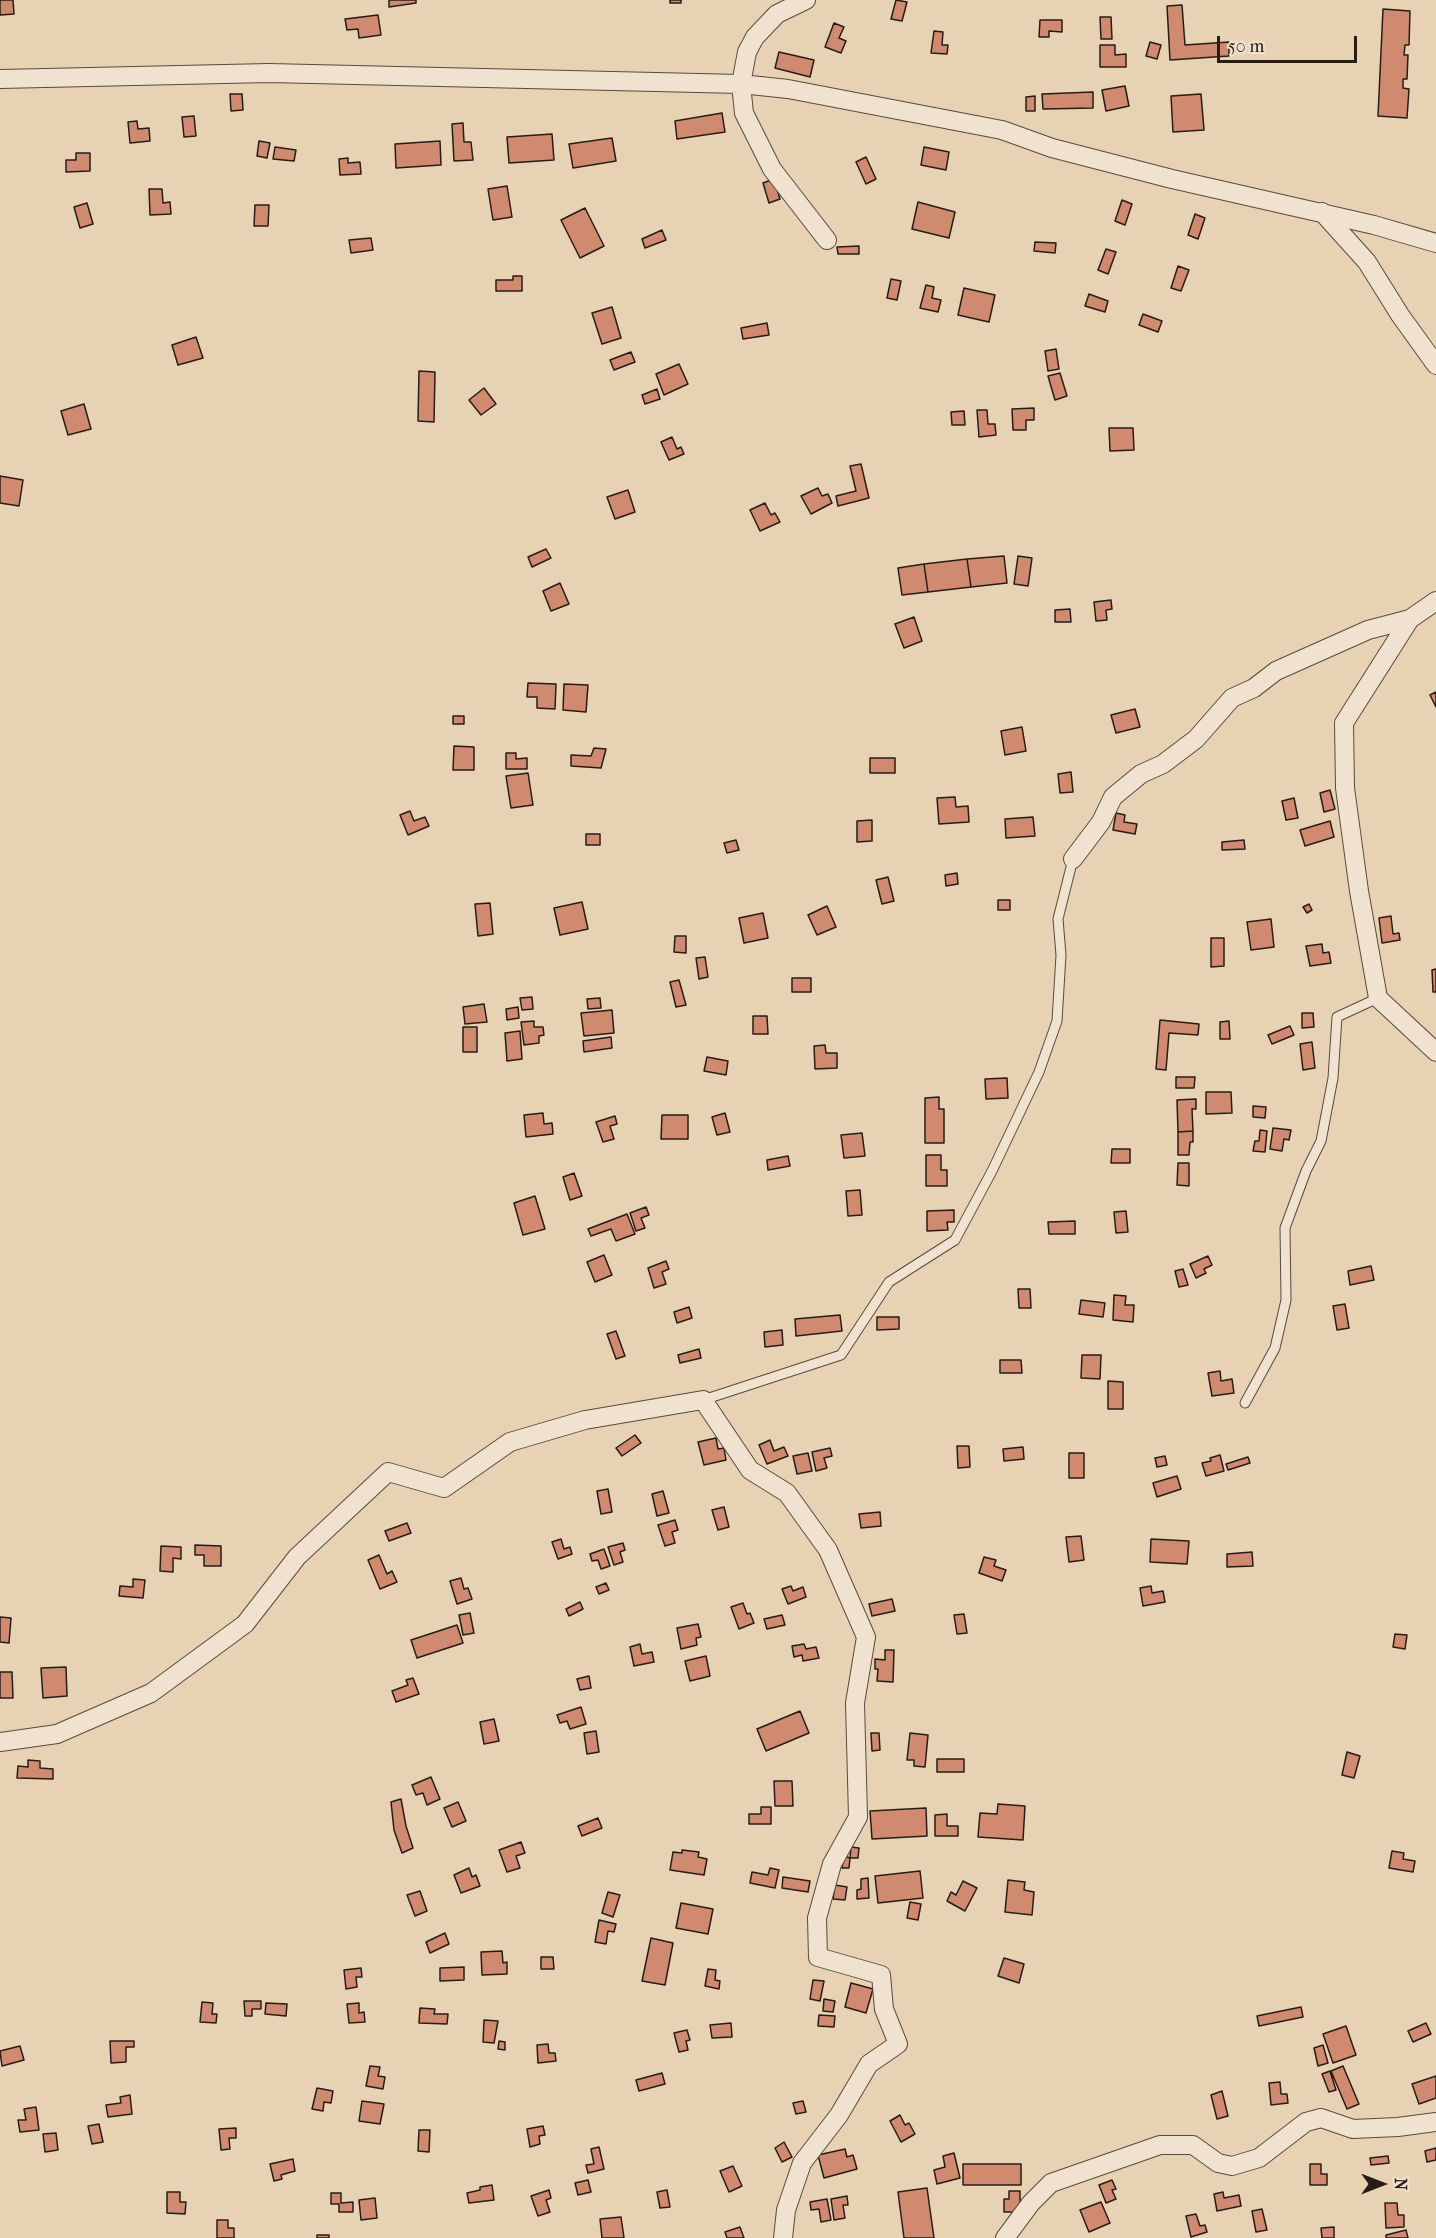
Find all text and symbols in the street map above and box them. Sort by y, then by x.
scale bar [1220,24,1360,62]
text: 50 m [1228,36,1264,57]
north arrow [1352,2154,1412,2214]
text: N [1391,2178,1410,2190]

